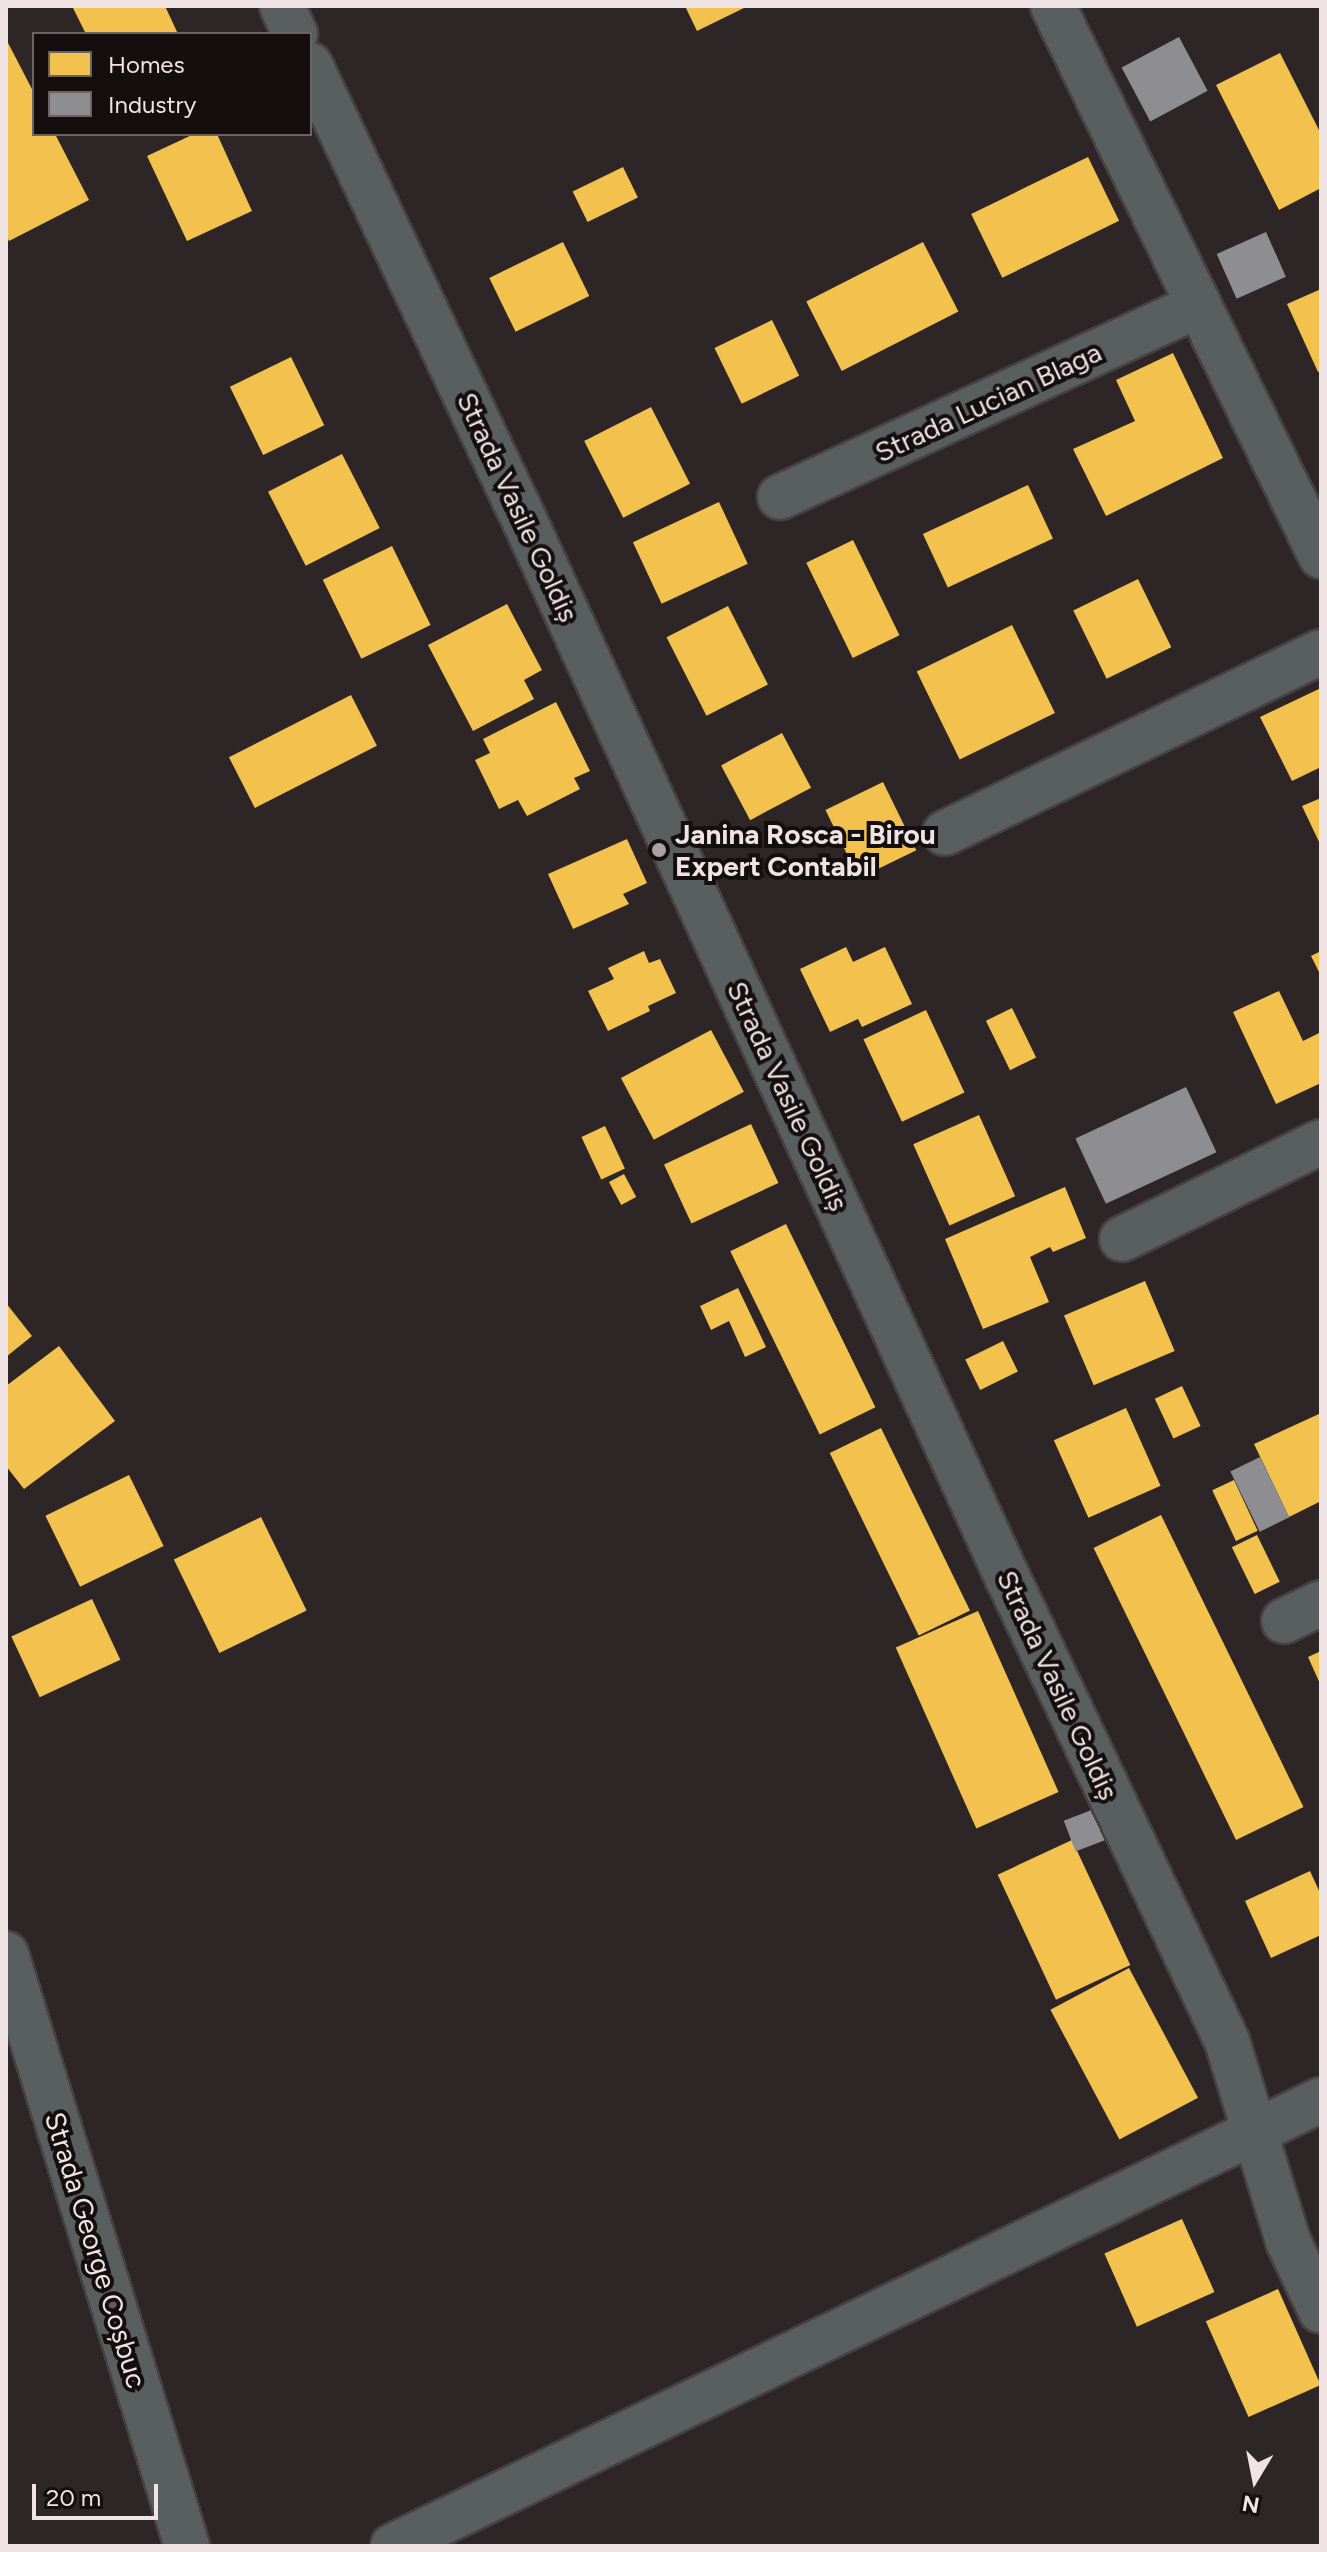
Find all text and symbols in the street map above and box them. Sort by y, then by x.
legend [32,32,312,136]
text: Homes [108,50,185,79]
text: Industry [108,90,196,119]
street label: Strada Lucian Blaga [869,335,1107,469]
street label: Strada Vasile Goldiș [450,387,586,627]
place label: Janina Rosca - Birou Expert Contabil [675,817,936,883]
marker: Janina Rosca - Birou Expert Contabil [650,841,668,859]
street label: Strada Vasile Goldiș [720,976,856,1216]
street label: Strada Vasile Goldiș [990,1565,1126,1805]
street label: Strada George Coșbuc [38,2108,154,2392]
north arrow [1215,2440,1295,2520]
scale bar [36,2468,162,2518]
text: 20 m [46,2483,101,2512]
text: N [1240,2489,1261,2519]

